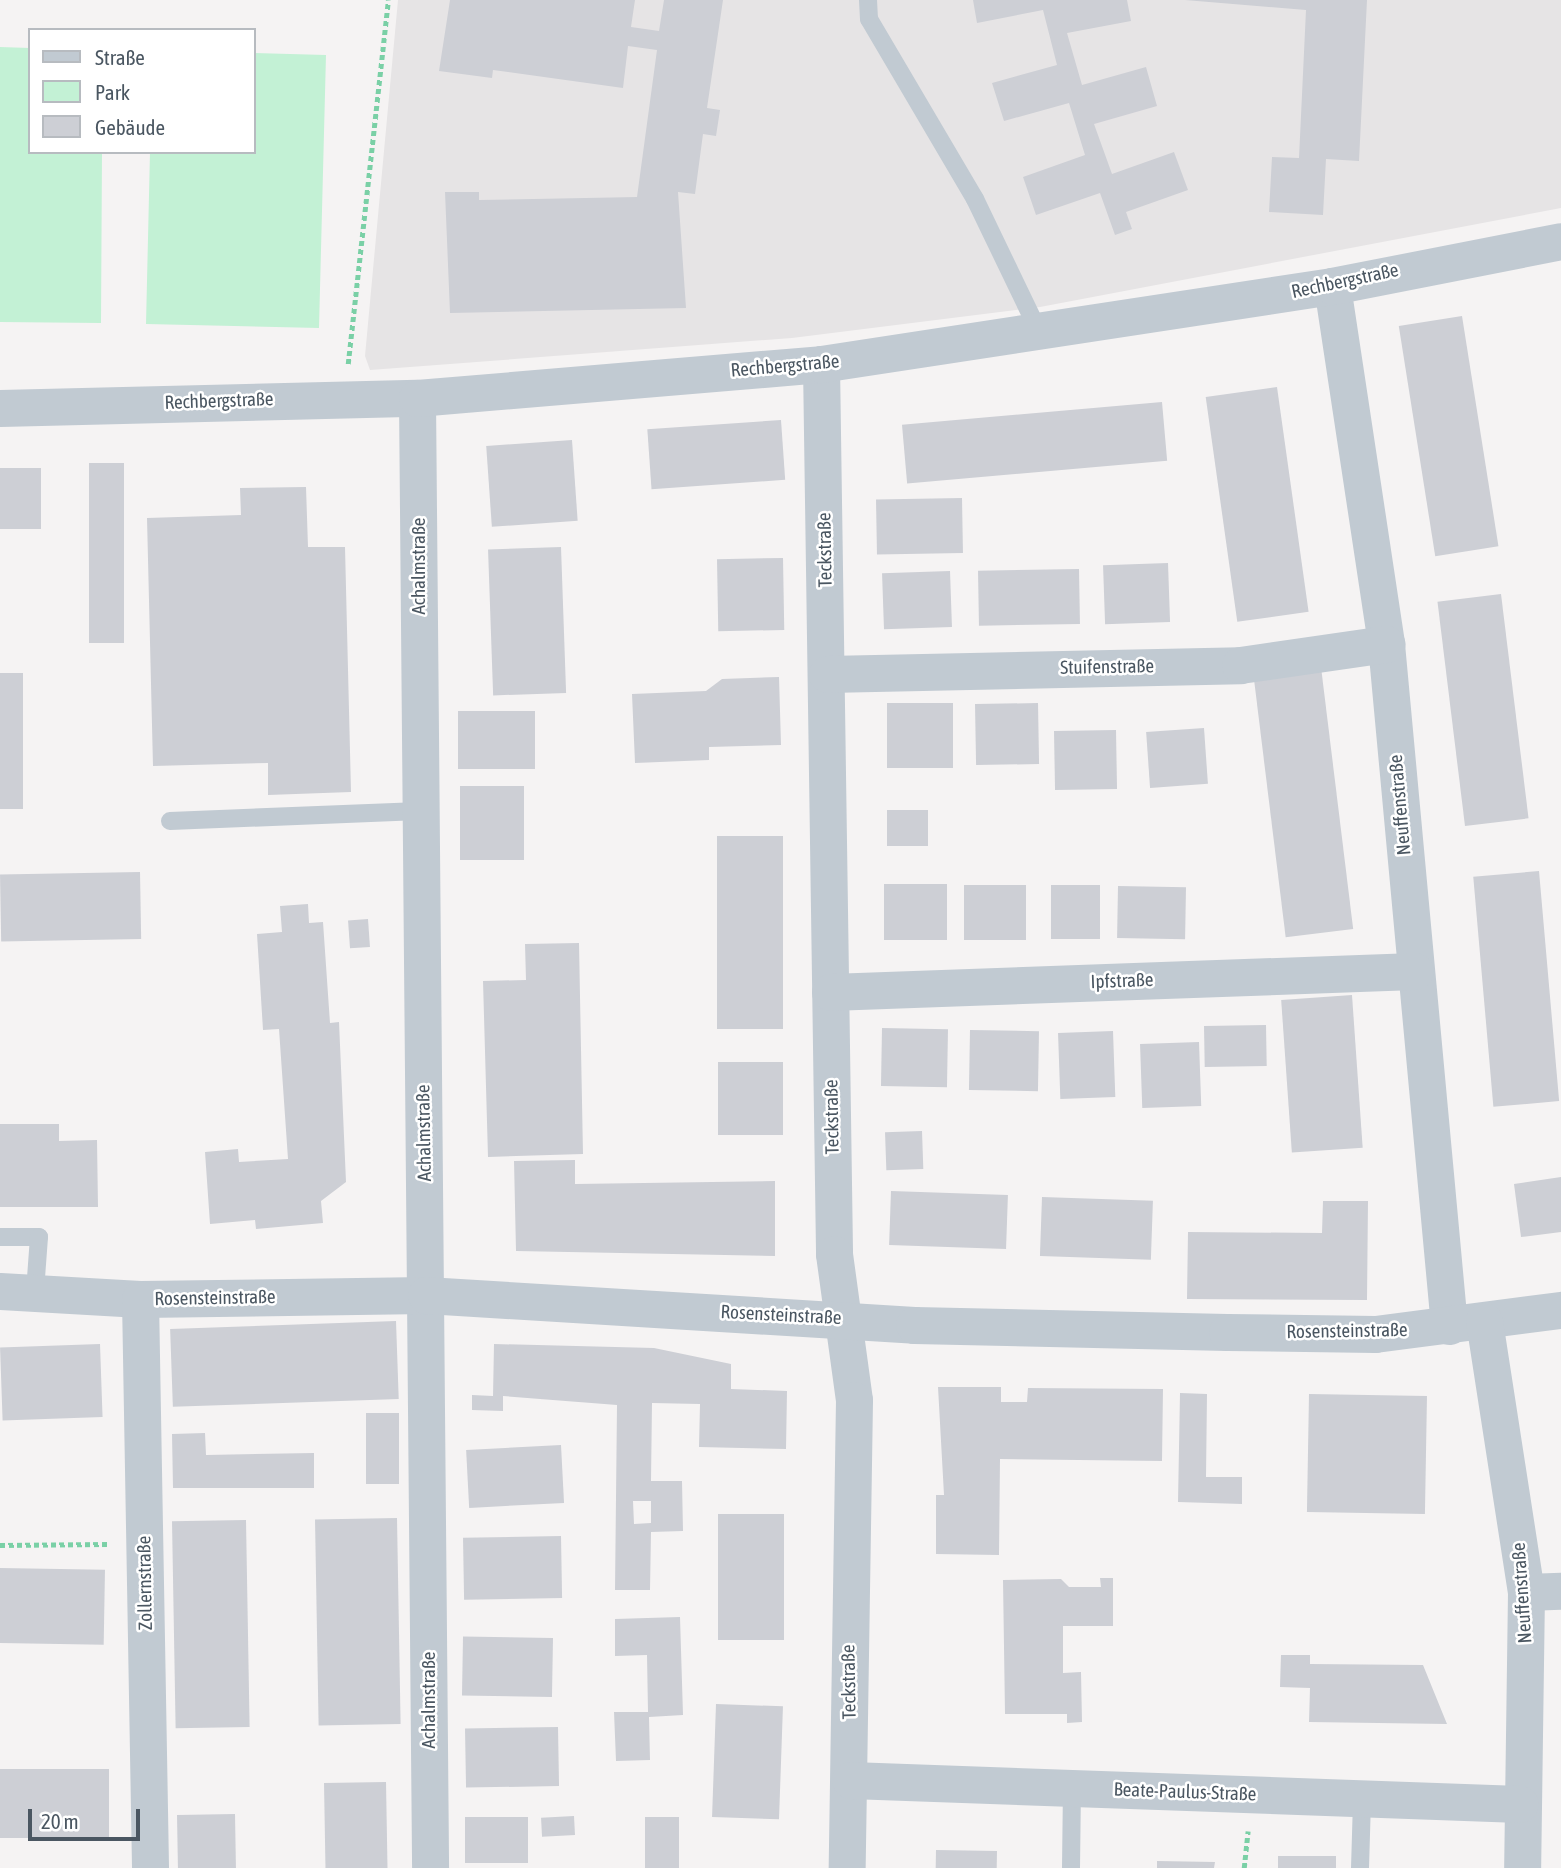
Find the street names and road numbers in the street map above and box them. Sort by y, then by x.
street label: Rechbergstraße [1289,259,1401,303]
street label: Rechbergstraße [730,350,840,382]
street label: Rechbergstraße [164,388,274,414]
street label: Teckstraße [813,512,837,588]
street label: Achalmstraße [408,518,430,614]
street label: Stuifenstraße [1060,655,1154,679]
street label: Neuffenstraße [1384,754,1416,856]
street label: Ipfstraße [1090,969,1154,993]
street label: Teckstraße [820,1079,844,1155]
street label: Achalmstraße [412,1084,436,1182]
street label: Rosensteinstraße [154,1286,276,1310]
street label: Rosensteinstraße [720,1300,842,1330]
street label: Rosensteinstraße [1286,1319,1408,1343]
street label: Zollernstraße [133,1536,157,1630]
street label: Neuffenstraße [1507,1542,1537,1644]
street label: Teckstraße [837,1644,861,1720]
street label: Achalmstraße [418,1652,440,1748]
street label: Beate-Paulus-Straße [1113,1778,1257,1806]

